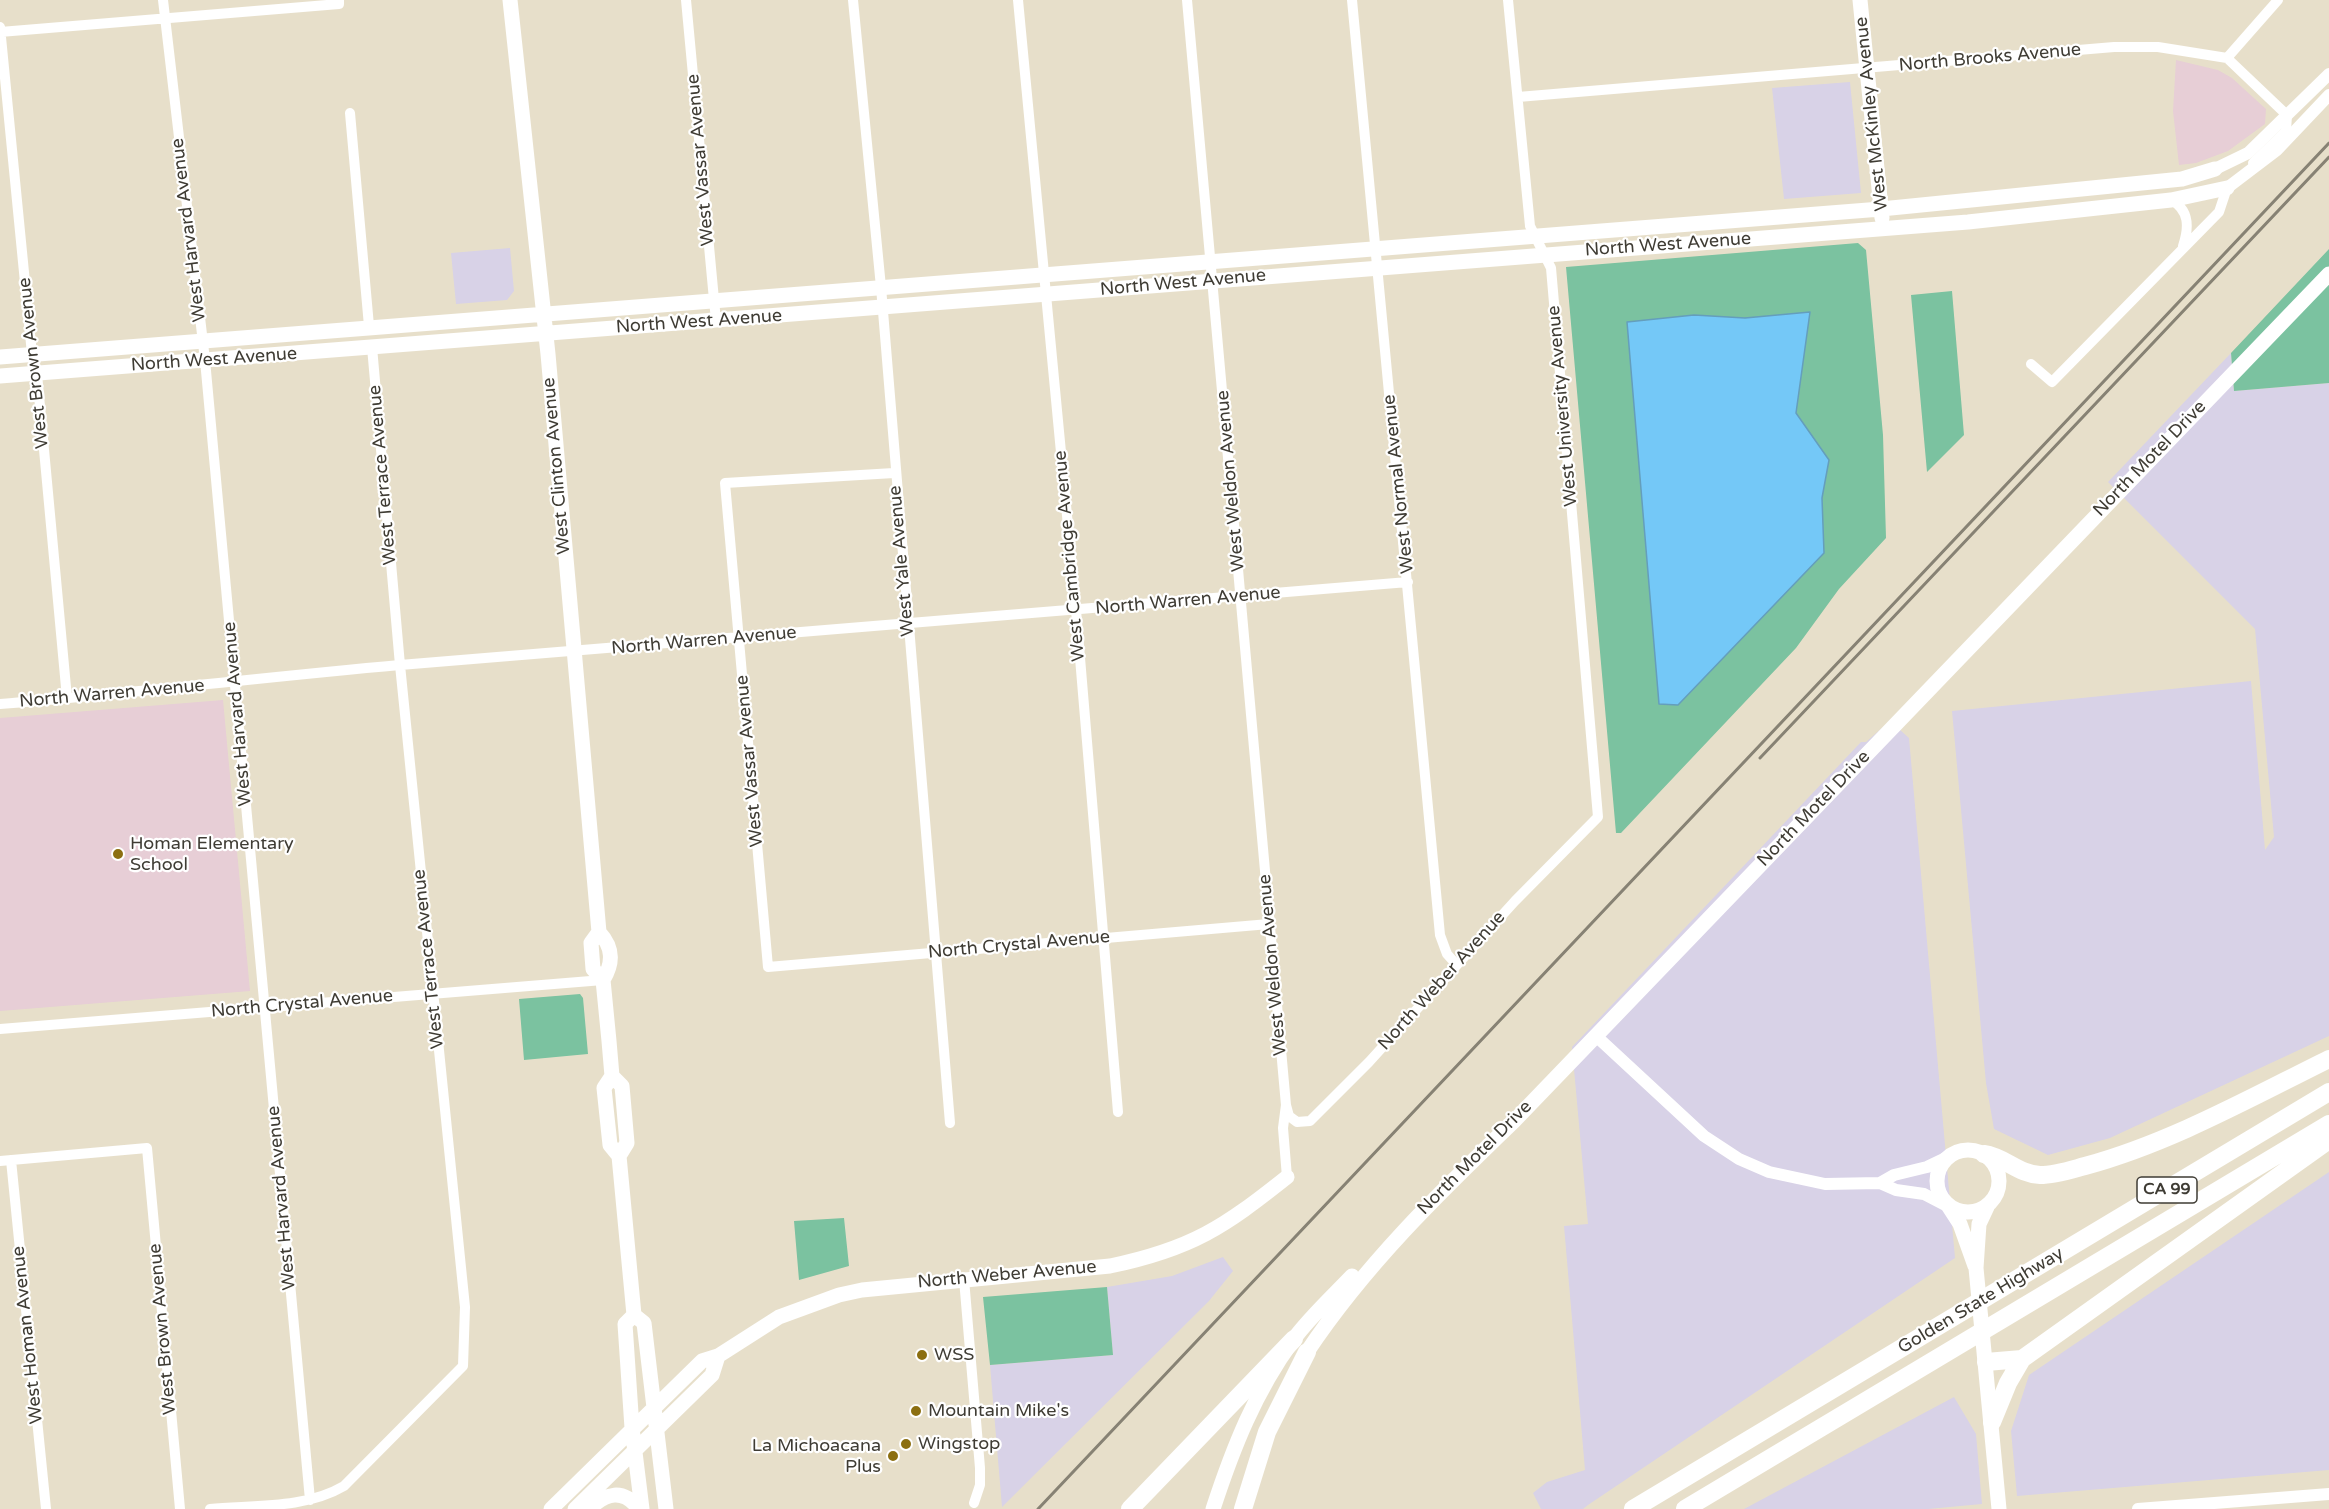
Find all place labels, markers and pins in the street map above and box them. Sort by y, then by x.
place label: Homan Elementary School [130,833,294,876]
marker: Homan Elementary School [111,847,125,861]
place label: WSS [934,1344,974,1366]
marker: WSS [915,1348,929,1362]
place label: Mountain Mike's [928,1400,1069,1422]
marker: Mountain Mike's [909,1404,923,1418]
place label: Wingstop [918,1433,1000,1455]
place label: La Michoacana Plus [752,1435,881,1478]
marker: Wingstop [899,1437,913,1451]
marker: La Michoacana Plus [886,1449,900,1463]

